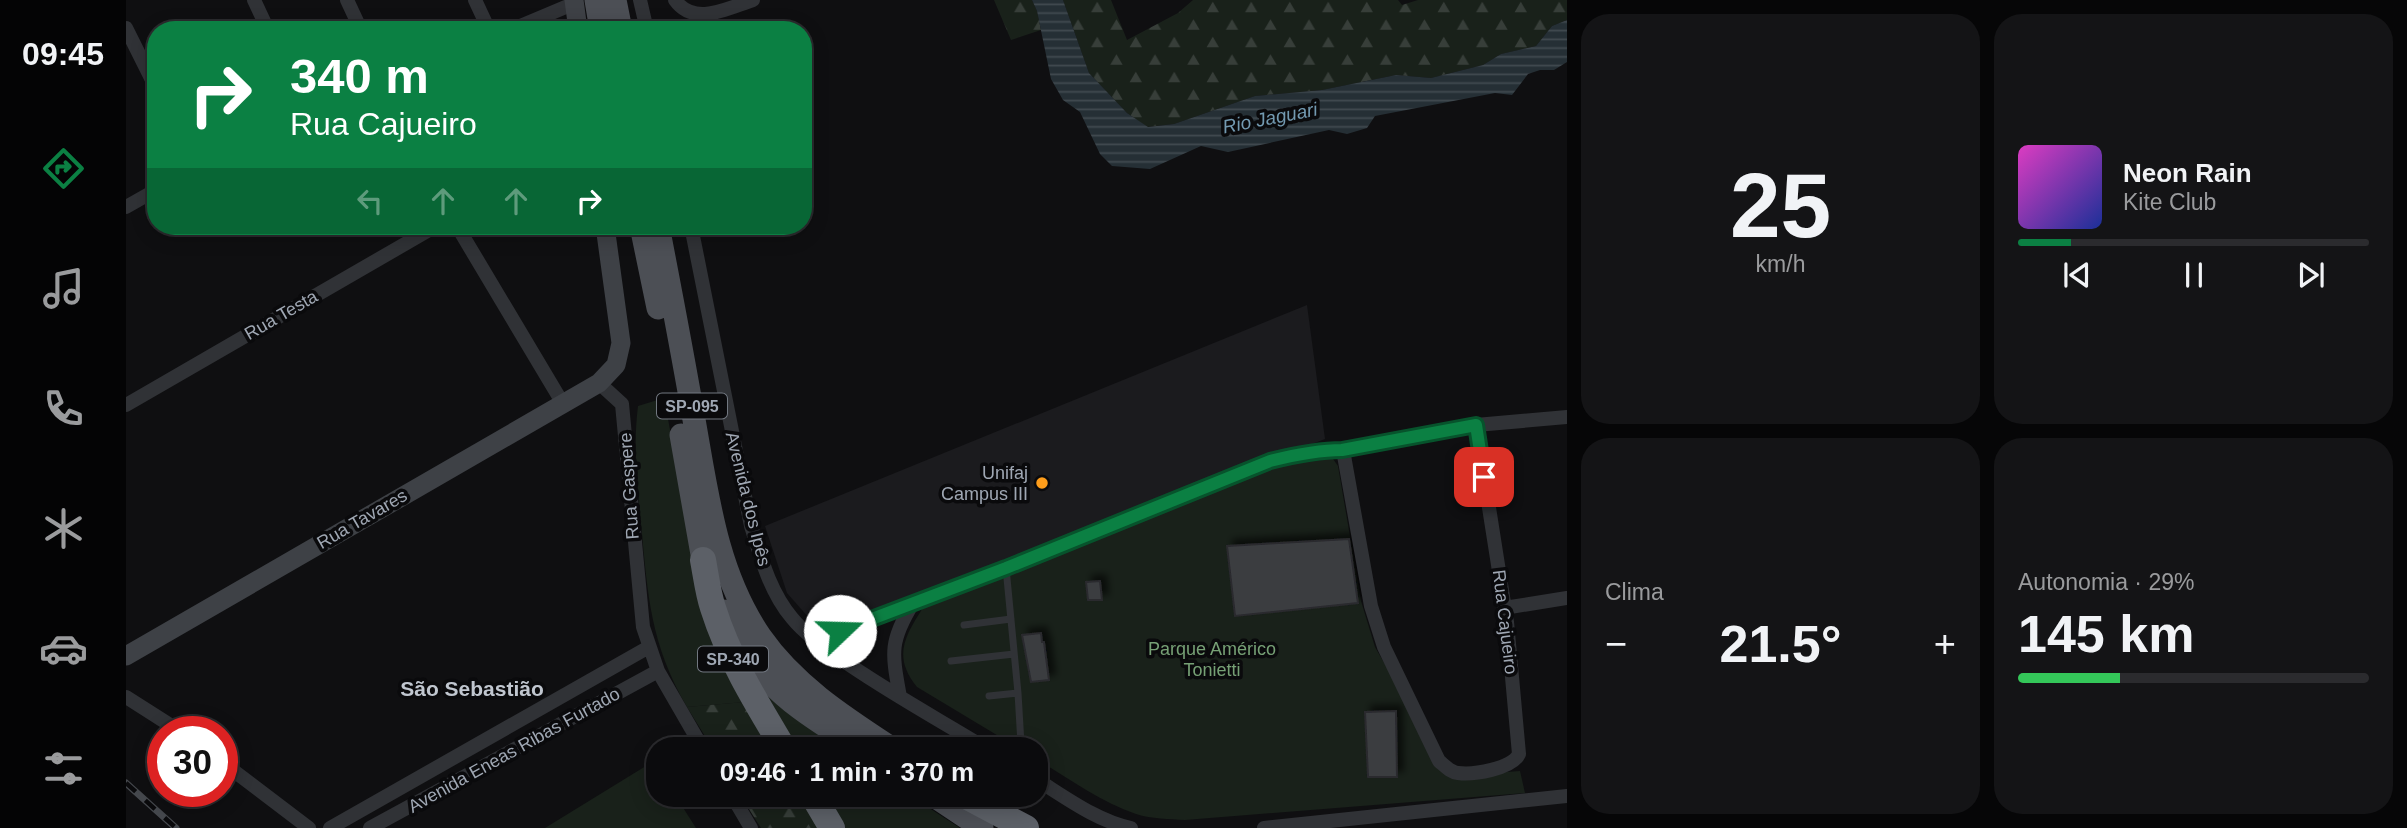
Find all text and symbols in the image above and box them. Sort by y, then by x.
text: 09:45 [22,36,104,72]
icon: right [175,49,266,140]
text: 340 m [290,49,429,103]
water label: Rio Jaguari [1221,98,1320,137]
text: Rua Cajueiro [290,106,477,142]
icon: directions [39,144,88,193]
text: 25 [1730,155,1831,256]
text: Neon Rain [2123,158,2252,188]
icon: left [351,182,389,220]
icon: ahead [424,182,462,220]
icon: ahead [497,182,535,220]
icon: right [570,182,608,220]
text: Kite Club [2123,189,2216,215]
text: km/h [1756,251,1805,277]
icon: previous [2058,256,2096,294]
icon: pause [2175,256,2213,294]
icon: next [2292,256,2330,294]
icon: music [39,264,88,313]
street label: Rua Testa [241,286,322,344]
icon: phone [39,384,88,433]
road number: SP-095 [657,394,727,418]
street label: Avenida dos Ipês [722,430,774,568]
street label: Rua Gaspere [615,432,643,540]
pin [1454,447,1514,507]
icon: arrive [1465,458,1503,496]
place label: Unifaj Campus III [941,463,1028,504]
marker: Unifaj Campus III [1034,475,1050,491]
street label: Rua Tavares [313,485,411,553]
icon: climate [39,504,88,553]
street label: Rua Cajueiro [1489,569,1521,675]
text: Autonomia · 29% [2018,569,2194,595]
text: Clima [1605,579,1664,605]
position arrow [803,594,877,668]
text: 145 km [2018,605,2194,663]
text: 21.5° [1719,615,1842,673]
text: − [1605,623,1627,665]
text: + [1934,623,1956,665]
icon: car [39,624,88,673]
park label: Parque Américo Tonietti [1148,639,1276,680]
road number: SP-340 [698,646,768,672]
district label: São Sebastião [400,677,544,700]
street label: Avenida Eneas Ribas Furtado [405,683,623,817]
speed limit sign: 30 [147,716,238,807]
icon: filters [39,744,88,793]
text: 09:46 · 1 min · 370 m [720,757,974,787]

